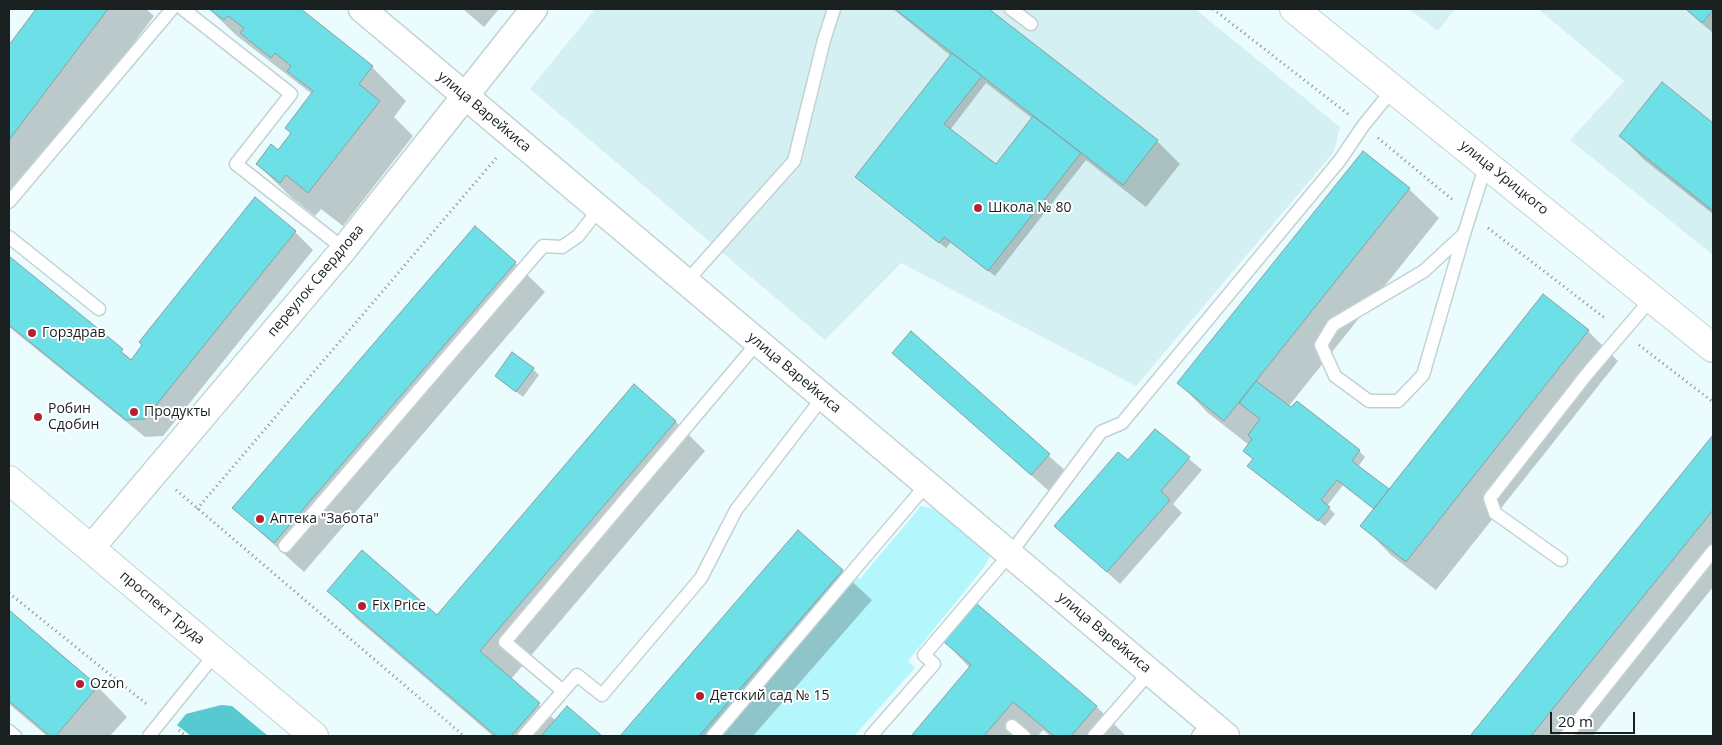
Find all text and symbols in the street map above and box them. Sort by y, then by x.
street label: улица Варейкиса [434,68,534,156]
street label: улица Урицкого [1456,137,1552,219]
place label: Школа № 80 [988,200,1071,216]
marker: Школа № 80 [972,202,984,214]
street label: переулок Свердлова [264,222,368,340]
place label: Горздрав [42,325,105,341]
marker: Горздрав [26,327,38,339]
street label: улица Варейкиса [744,329,844,417]
place label: Робин Сдобин [48,401,99,434]
place label: Продукты [144,404,211,420]
marker: Продукты [128,406,140,418]
marker: Робин Сдобин [32,411,44,423]
place label: Аптека "Забота" [270,511,379,527]
marker: Аптека "Забота" [254,513,266,525]
street label: проспект Труда [116,568,208,648]
street label: улица Варейкиса [1054,589,1154,677]
place label: Fix Price [372,598,426,614]
marker: Fix Price [356,600,368,612]
place label: Ozon [90,676,124,692]
marker: Ozon [74,678,86,690]
place label: Детский сад № 15 [710,688,829,704]
marker: Детский сад № 15 [694,690,706,702]
scale bar [1552,702,1637,734]
text: 20 m [1558,711,1593,731]

